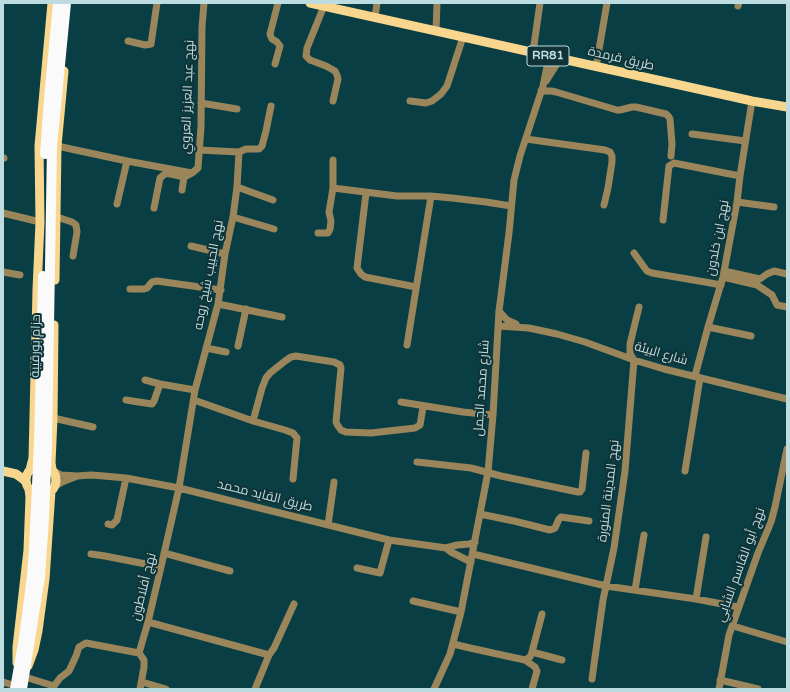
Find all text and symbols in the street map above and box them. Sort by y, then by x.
street label: نهج عبد العزيز العروي [178,40,198,154]
street label: طريق قرمدة [586,44,656,74]
road number: RR81 [527,46,569,66]
street label: نهج ابن خلدون [703,199,733,277]
street label: نهج الحبيب شيخ روحه [191,219,227,331]
street label: حزام بورقيبة [28,314,44,378]
street label: شارع محمد الجمل [471,339,493,437]
street label: شارع البيئة [633,339,689,369]
street label: نهج المدينة المنورة [595,439,623,543]
street label: طريق القايد محمد [216,477,314,515]
street label: نهج أبو القاسم الشابي [713,506,769,624]
street label: نهج أفلاطون [128,551,160,623]

